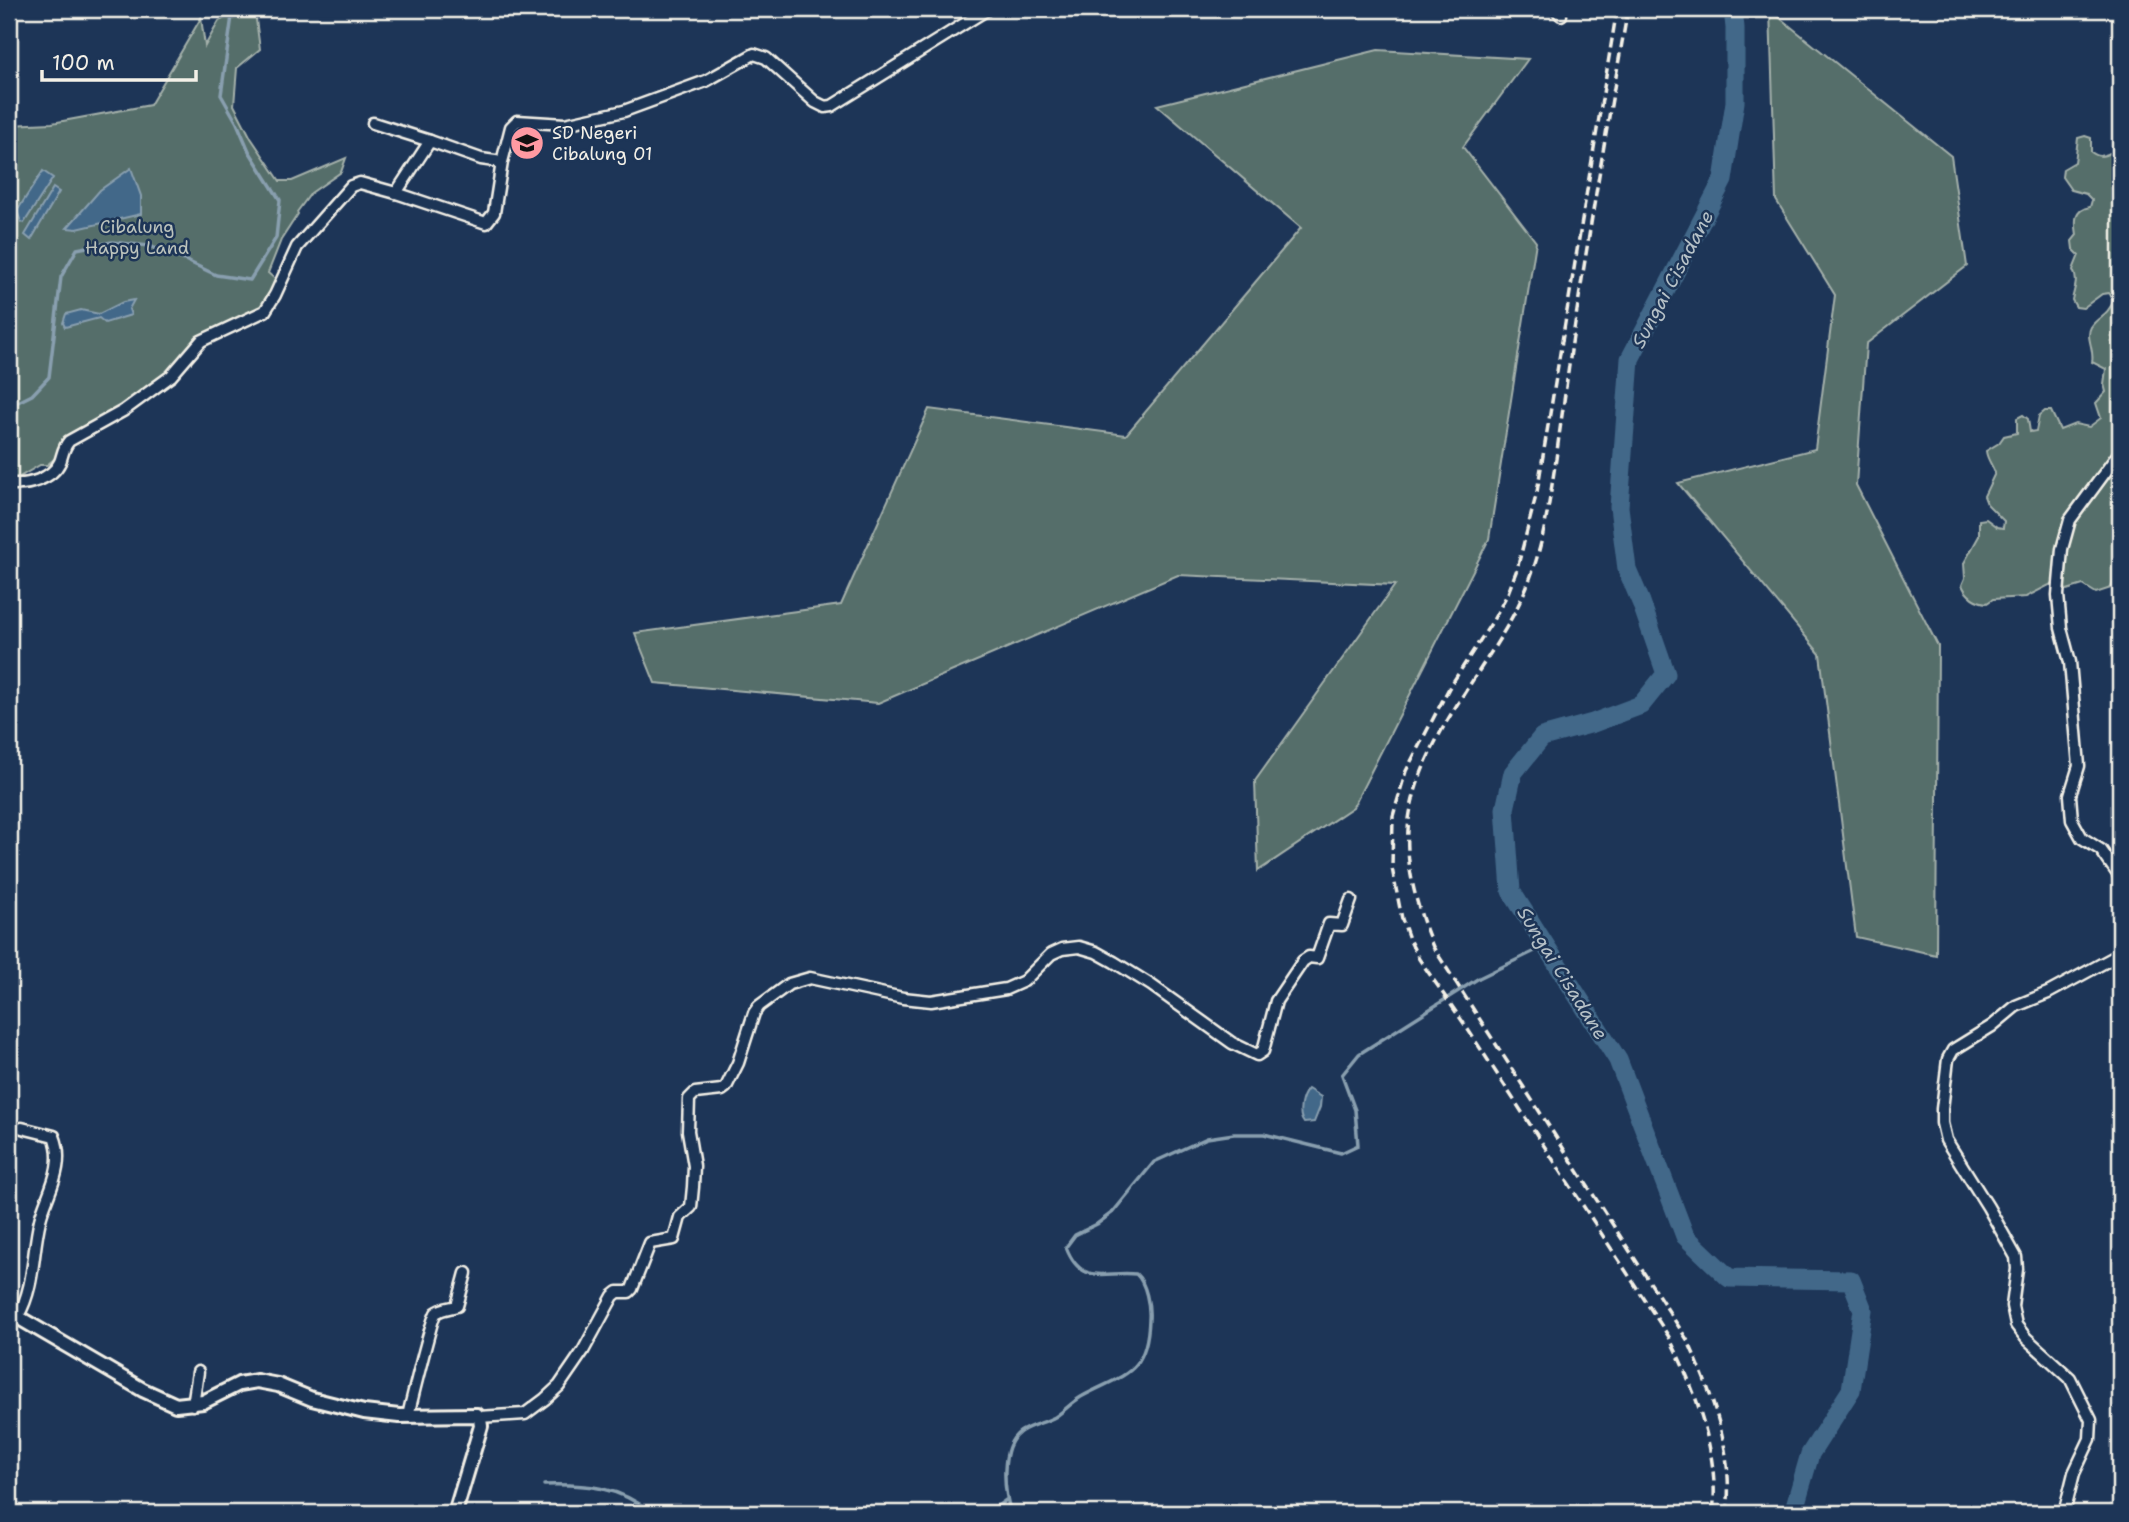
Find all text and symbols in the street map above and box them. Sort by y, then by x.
scale bar [42,38,196,82]
text: 100 m [52,49,115,77]
place label: SD Negeri Cibalung 01 [552,121,652,166]
school or university icon: SD Negeri Cibalung 01 [508,124,546,162]
water label: Sungai Cisadane [1626,206,1719,352]
park label: Cibalung Happy Land [85,215,189,260]
water label: Sungai Cisadane [1512,902,1614,1045]

